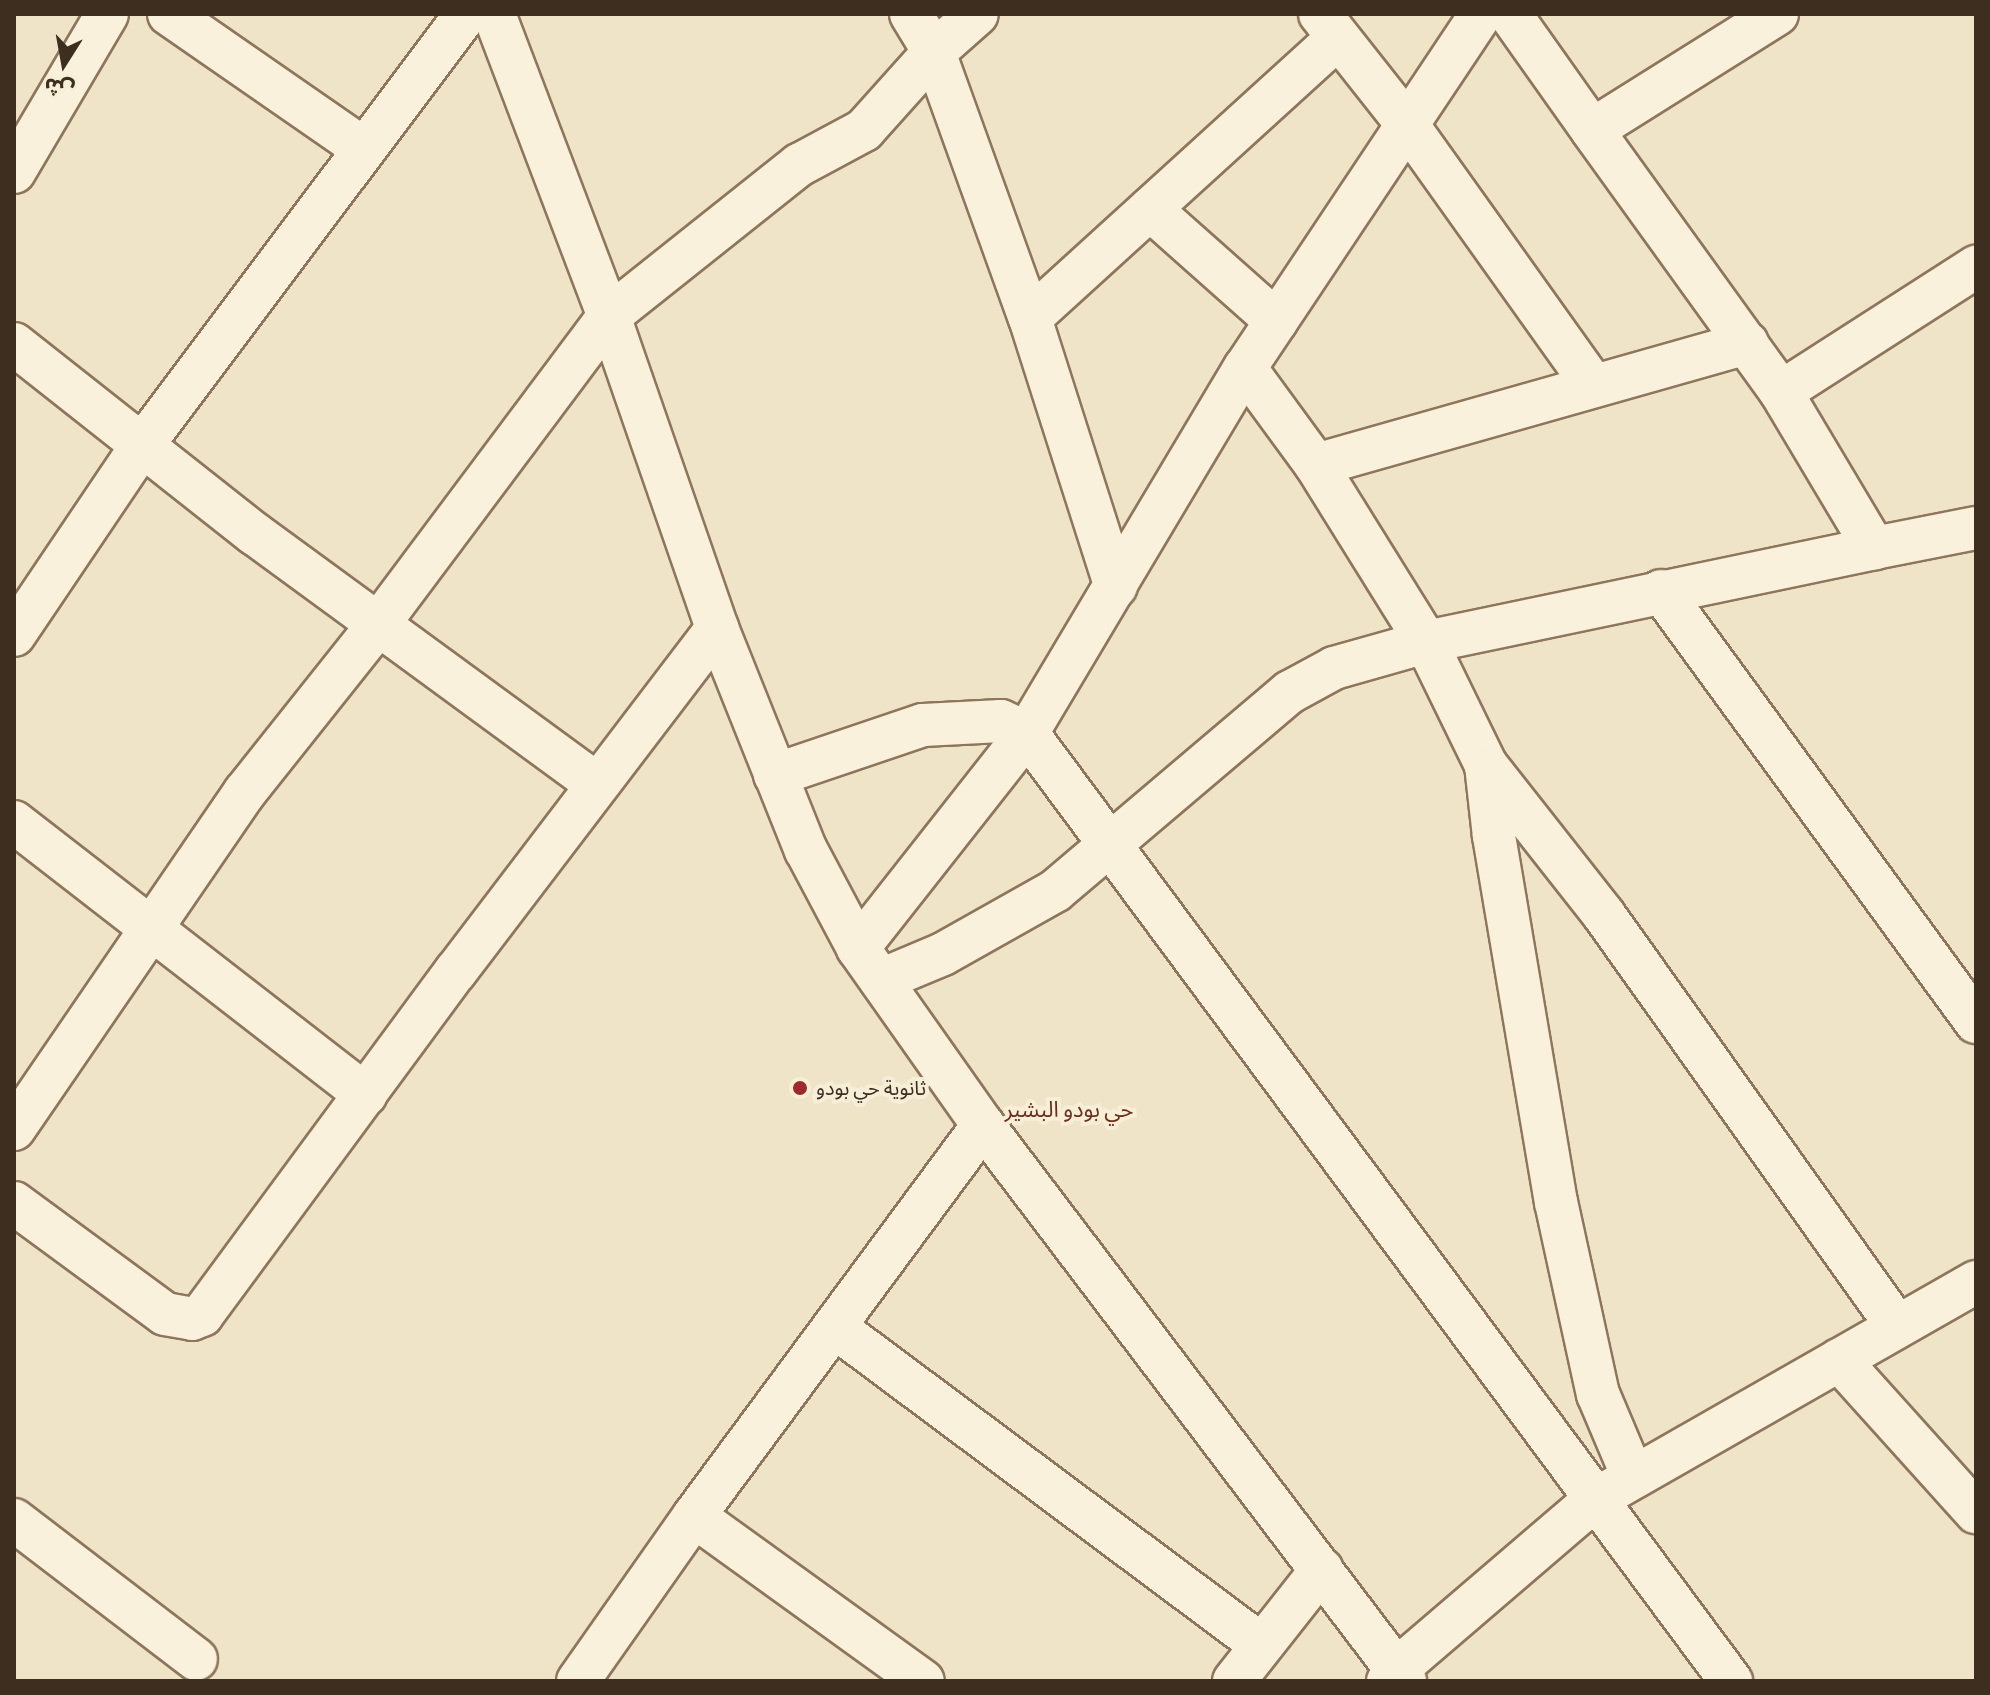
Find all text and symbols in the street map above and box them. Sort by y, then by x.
north arrow [24,24,104,104]
text: ش [42,72,77,104]
place label: ثانوية حي بودو [816,1076,926,1100]
marker: ثانوية حي بودو [791,1079,809,1097]
district label: حي بودو البشير [1005,1097,1133,1123]

